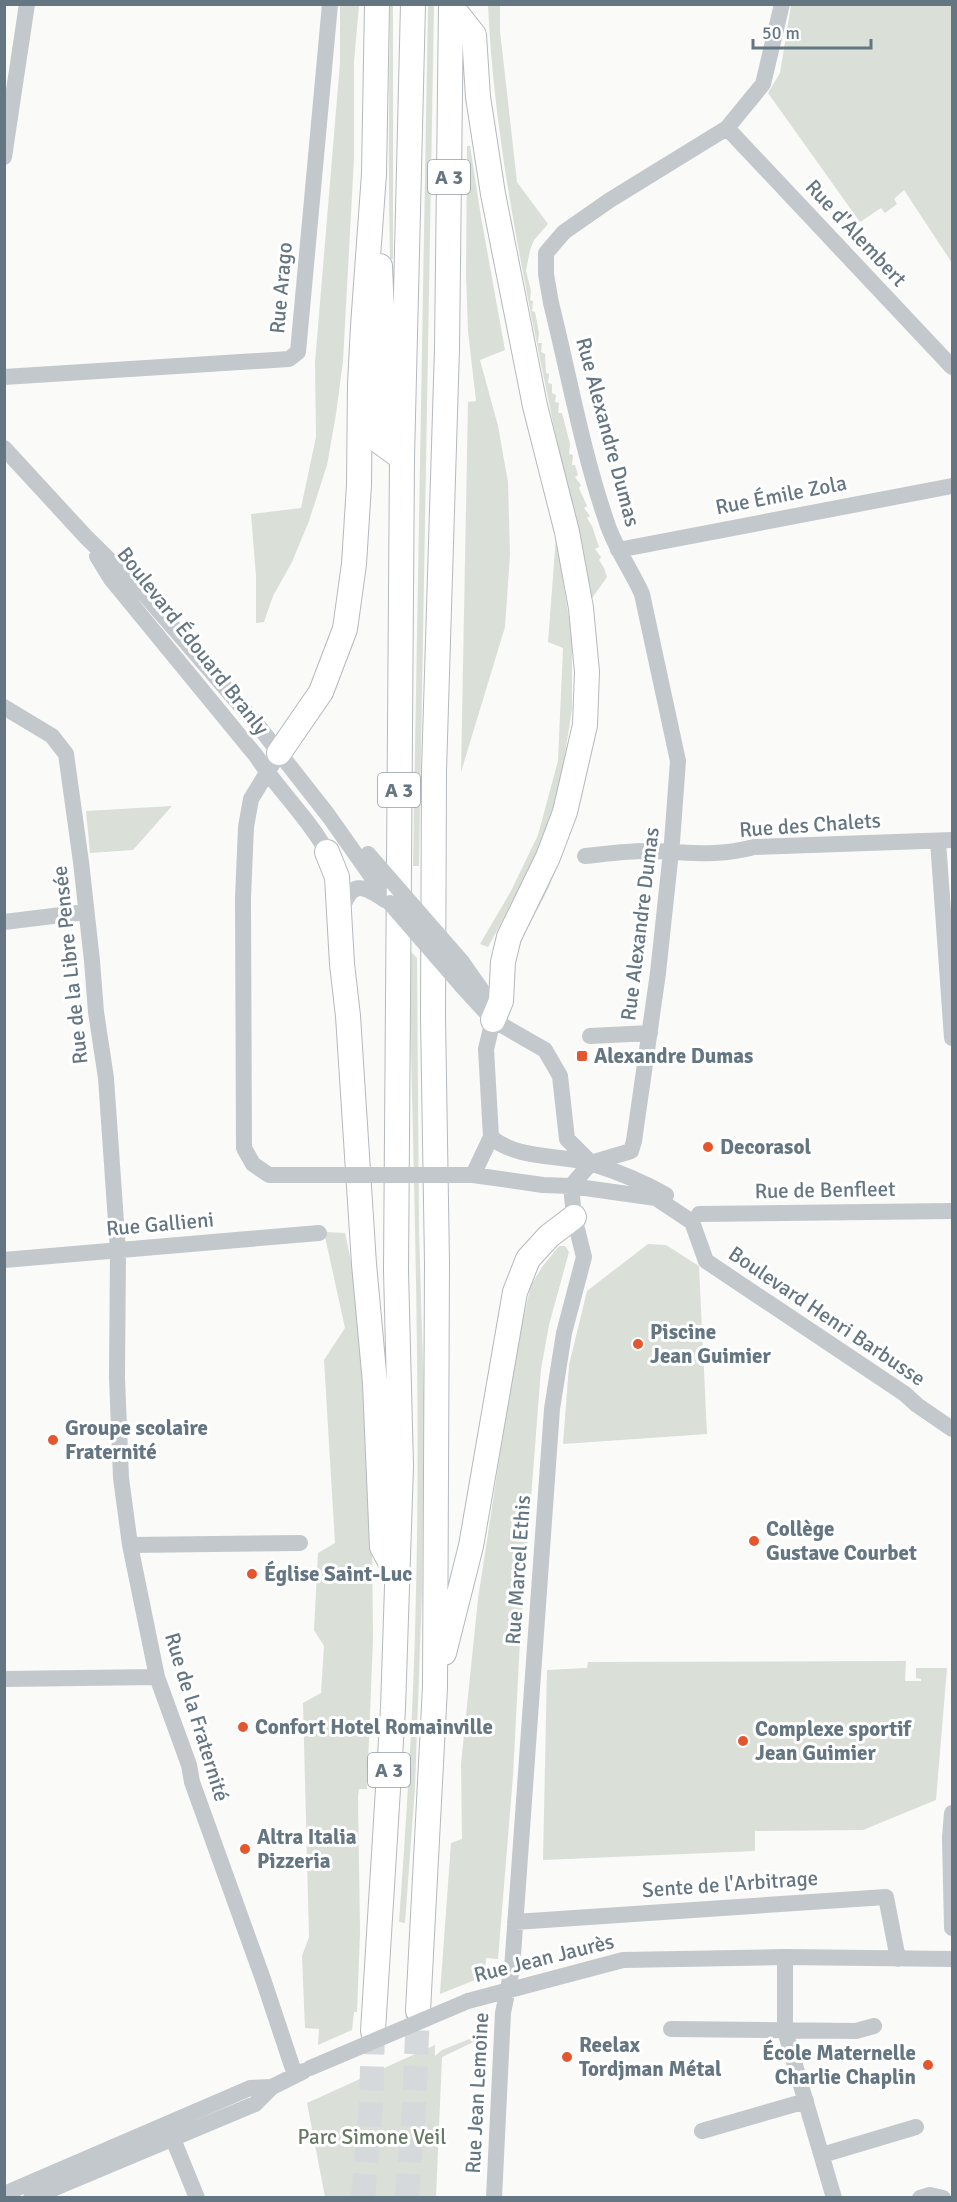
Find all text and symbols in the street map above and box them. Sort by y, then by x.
scale bar [753,12,872,50]
text: 50 m [762,22,800,44]
road number: A 3 [428,160,470,194]
street label: Rue d'Alembert [800,174,912,292]
street label: Rue Arago [264,241,298,335]
street label: Rue Alexandre Dumas [570,335,646,529]
street label: Rue Émile Zola [713,470,849,520]
street label: Boulevard Édouard Branly [111,542,275,740]
road number: A 3 [378,773,420,807]
street label: Rue des Chalets [738,807,882,843]
street label: Rue Alexandre Dumas [615,826,665,1022]
street label: Rue de la Libre Pensée [47,864,93,1066]
place label: Alexandre Dumas [594,1043,753,1069]
marker: Alexandre Dumas [575,1049,589,1063]
place label: Decorasol [720,1134,811,1160]
marker: Decorasol [701,1140,715,1154]
street label: Rue de Benfleet [754,1176,896,1204]
street label: Rue Gallieni [105,1206,215,1242]
street label: Boulevard Henri Barbusse [724,1240,930,1392]
place label: Piscine Jean Guimier [650,1319,771,1369]
marker: Piscine Jean Guimier [631,1337,645,1351]
place label: Groupe scolaire Fraternité [65,1415,208,1465]
marker: Groupe scolaire Fraternité [46,1433,60,1447]
street label: Rue Marcel Ethis [500,1494,536,1646]
place label: Collège Gustave Courbet [766,1516,917,1566]
marker: Collège Gustave Courbet [747,1534,761,1548]
place label: Église Saint-Luc [264,1560,412,1587]
marker: Église Saint-Luc [245,1567,259,1581]
street label: Rue de la Fraternité [159,1630,235,1804]
place label: Confort Hotel Romainville [255,1714,493,1740]
place label: Complexe sportif Jean Guimier [755,1716,912,1766]
marker: Confort Hotel Romainville [236,1720,250,1734]
marker: Complexe sportif Jean Guimier [736,1734,750,1748]
road number: A 3 [368,1753,410,1787]
place label: Altra Italia Pizzeria [257,1824,357,1874]
marker: Altra Italia Pizzeria [238,1842,252,1856]
street label: Sente de l'Arbitrage [641,1865,819,1903]
street label: Rue Jean Jaurès [471,1928,617,1988]
street label: Rue Jean Lemoine [460,2012,494,2174]
place label: Reelax Tordjman Métal [579,2032,722,2082]
place label: École Maternelle Charlie Chaplin [762,2039,916,2090]
marker: Reelax Tordjman Métal [560,2050,574,2064]
marker: École Maternelle Charlie Chaplin [921,2058,935,2072]
park label: Parc Simone Veil [298,2124,446,2150]

